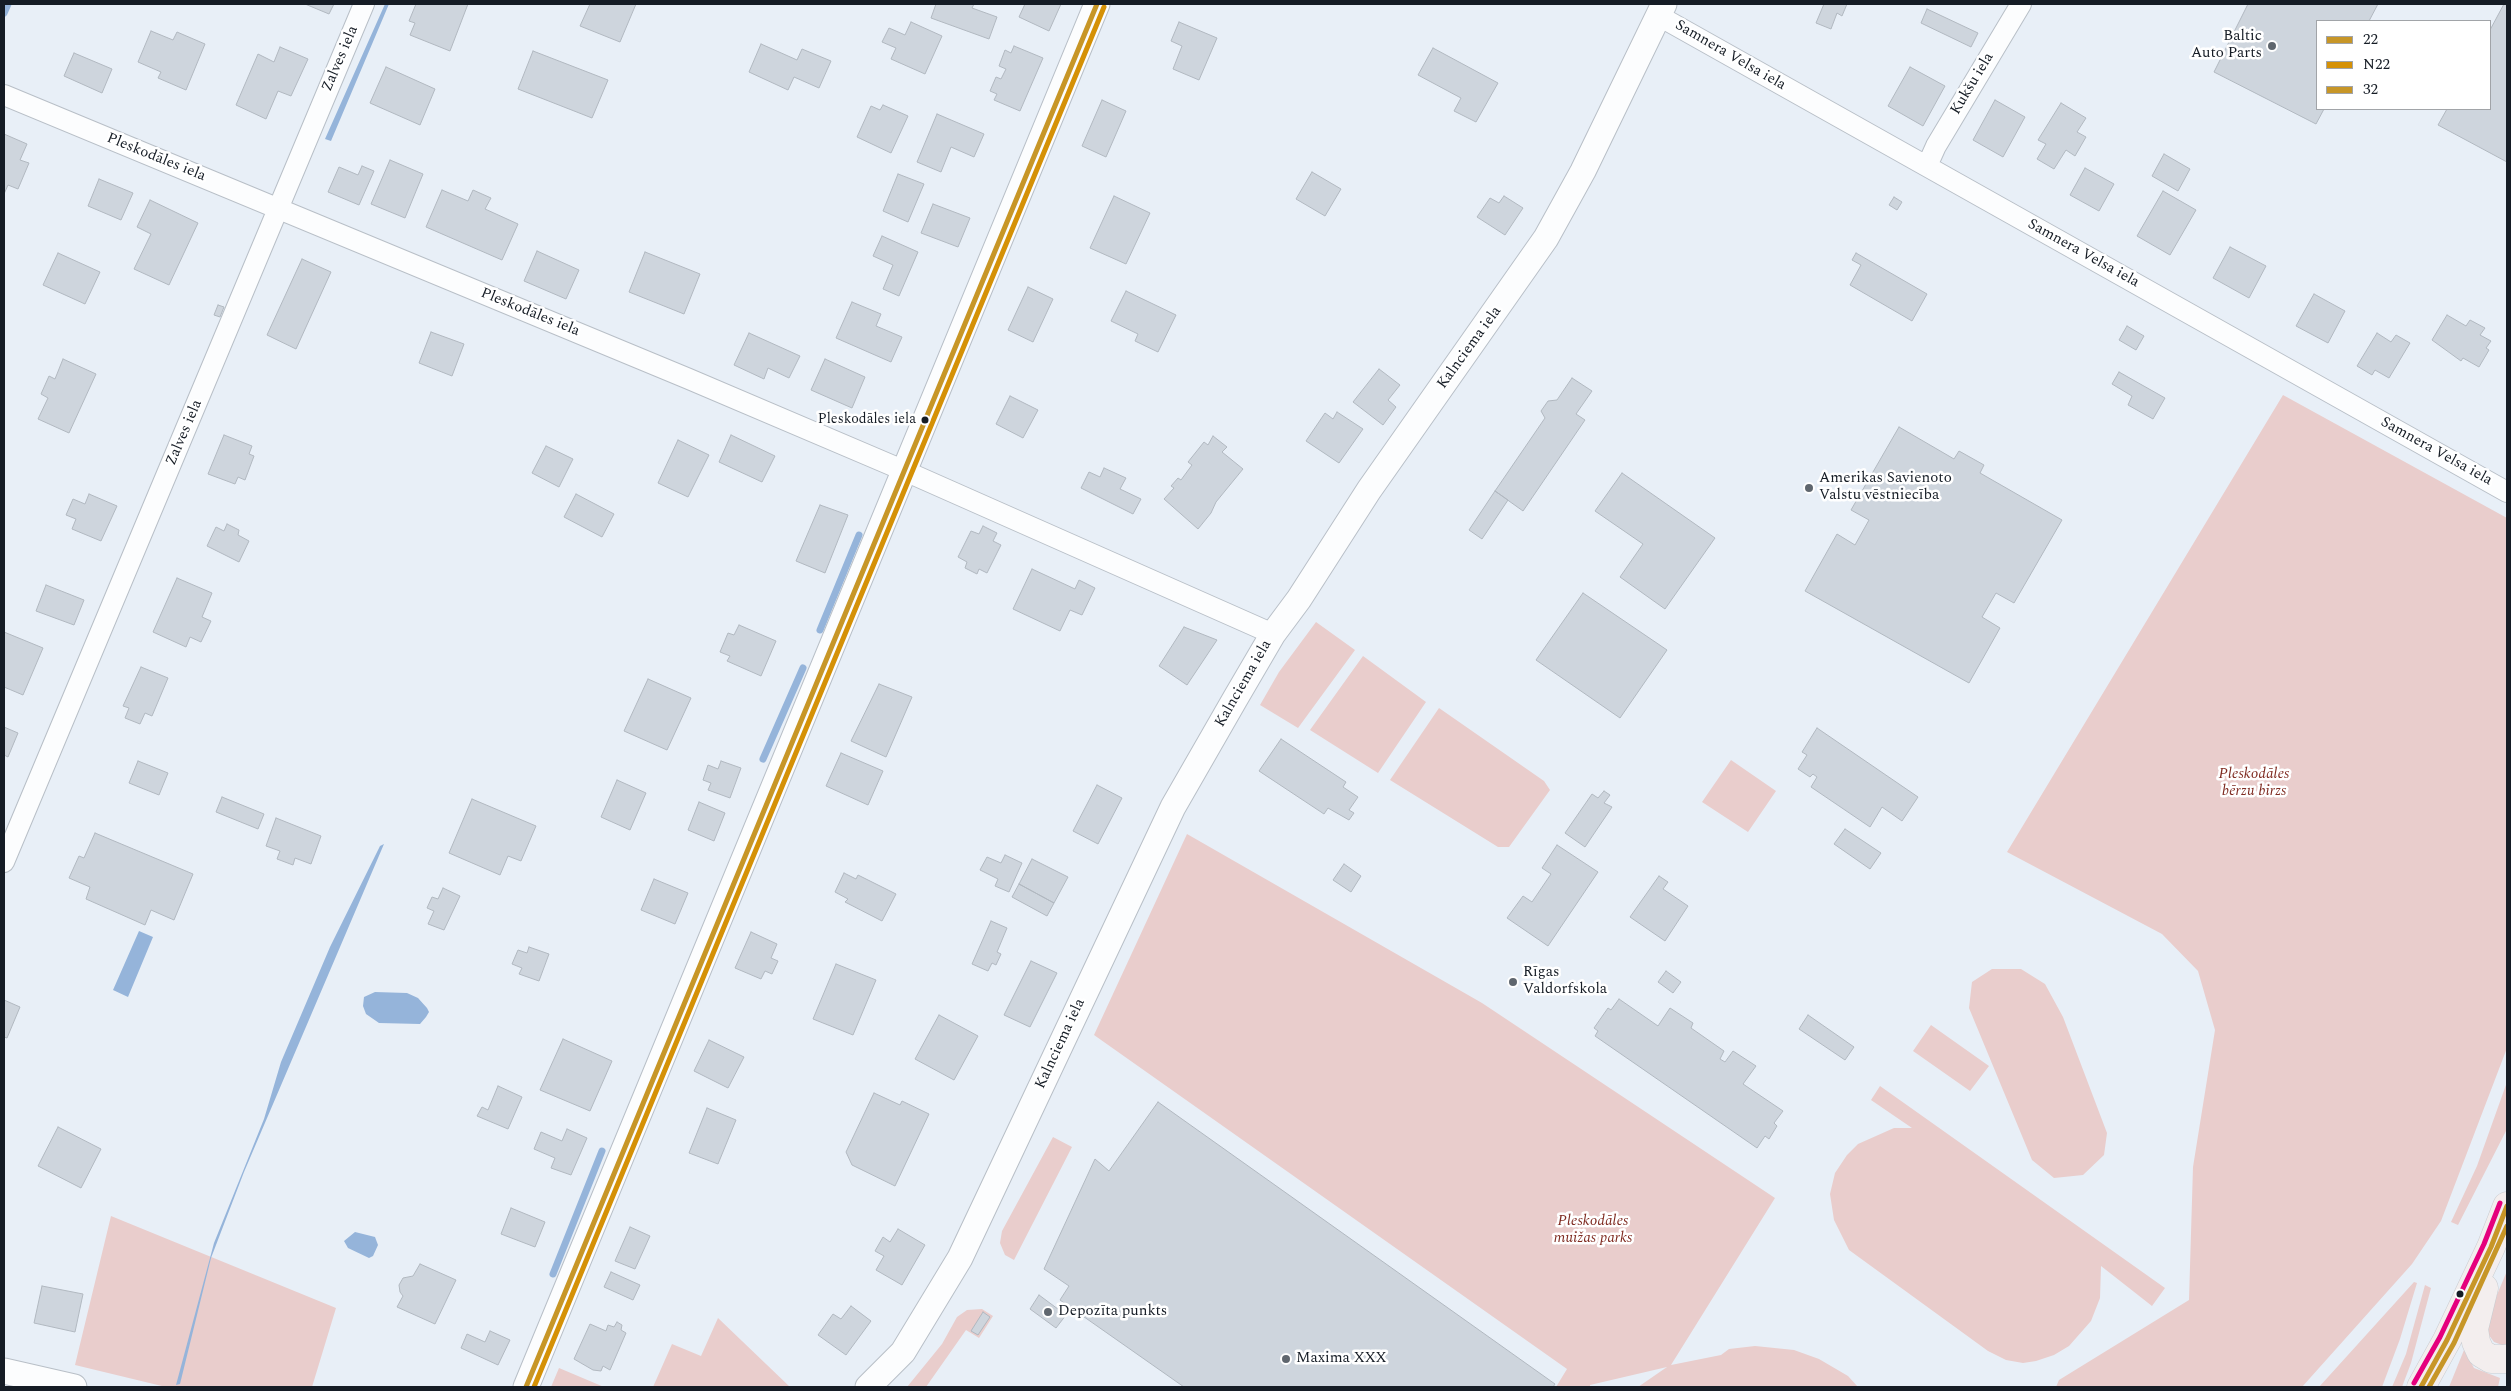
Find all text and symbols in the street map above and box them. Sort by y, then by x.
street label: Samnera Velsa iela [1671,17,1789,95]
legend [2316,20,2491,110]
street label: Zalves iela [319,23,363,95]
place label: Baltic Auto Parts [2191,28,2262,63]
text: 22 [2363,28,2378,51]
marker: Baltic Auto Parts [2266,40,2278,52]
street label: Kukšu iela [1947,50,1999,118]
text: N22 [2363,53,2390,76]
text: 32 [2363,78,2378,101]
street label: Pleskodāles iela [104,130,208,186]
street label: Samnera Velsa iela [2024,216,2142,292]
street label: Pleskodāles iela [478,285,582,341]
street label: Kalnciema iela [1434,303,1506,393]
street label: Zalves iela [163,397,207,469]
place label: Pleskodāles iela [818,412,916,428]
street label: Samnera Velsa iela [2377,414,2495,490]
marker: Pleskodāles iela [920,415,930,425]
place label: Amerikas Savienoto Valstu vēstniecība [1819,470,1952,505]
marker: Amerikas Savienoto Valstu vēstniecība [1803,482,1815,494]
street label: Kalnciema iela [1212,637,1276,731]
park label: Pleskodāles bērzu birzs [2219,766,2289,801]
place label: Rīgas Valdorfskola [1523,964,1607,999]
marker: Rīgas Valdorfskola [1507,976,1519,988]
street label: Kalnciema iela [1032,996,1090,1092]
park label: Pleskodāles muižas parks [1554,1213,1632,1248]
unlabelled marker [2455,1289,2465,1299]
place label: Depozīta punkts [1058,1303,1167,1321]
marker: Depozīta punkts [1042,1306,1054,1318]
place label: Maxima XXX [1296,1350,1387,1368]
marker: Maxima XXX [1280,1353,1292,1365]

